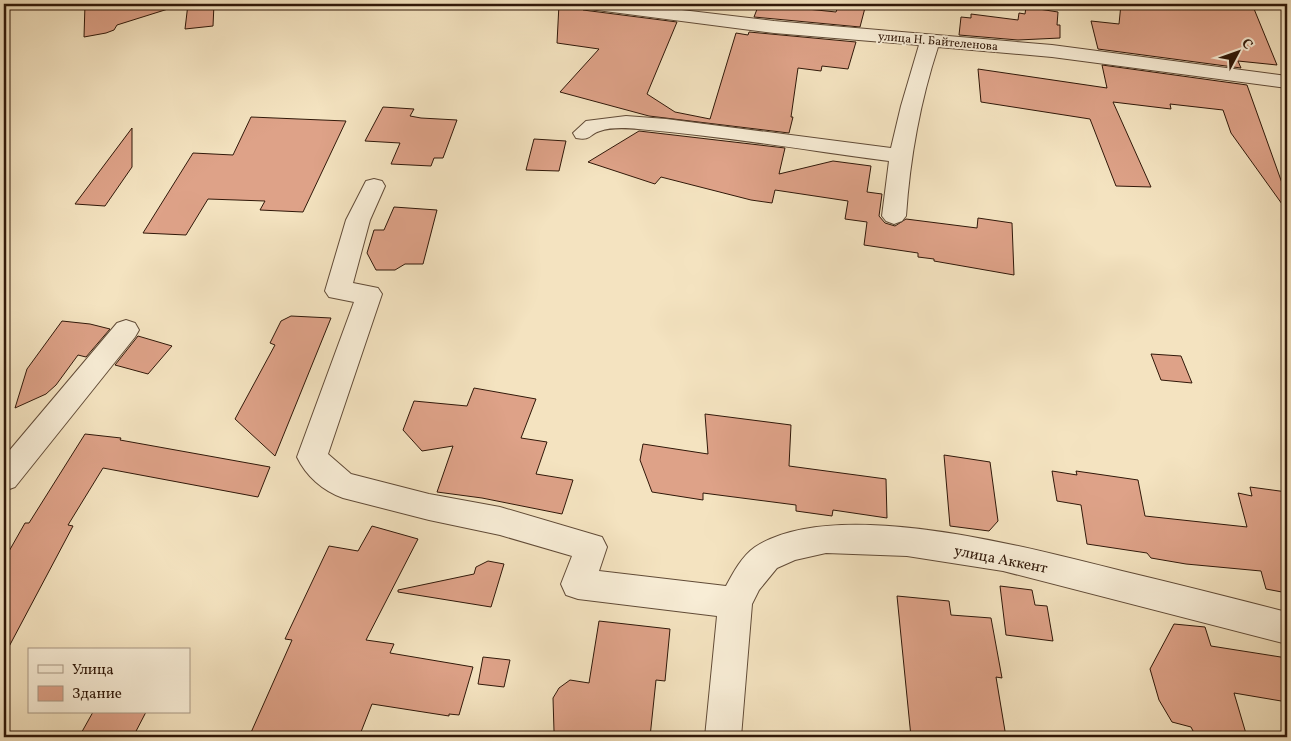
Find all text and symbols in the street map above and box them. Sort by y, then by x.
north arrow [1214,28,1264,78]
street label: улица Н. Байтеленова [877,29,999,55]
text: С [1237,35,1257,54]
street label: улица Аккент [952,541,1050,580]
legend [28,648,190,714]
text: Улица [72,660,114,681]
text: Здание [72,684,122,705]

